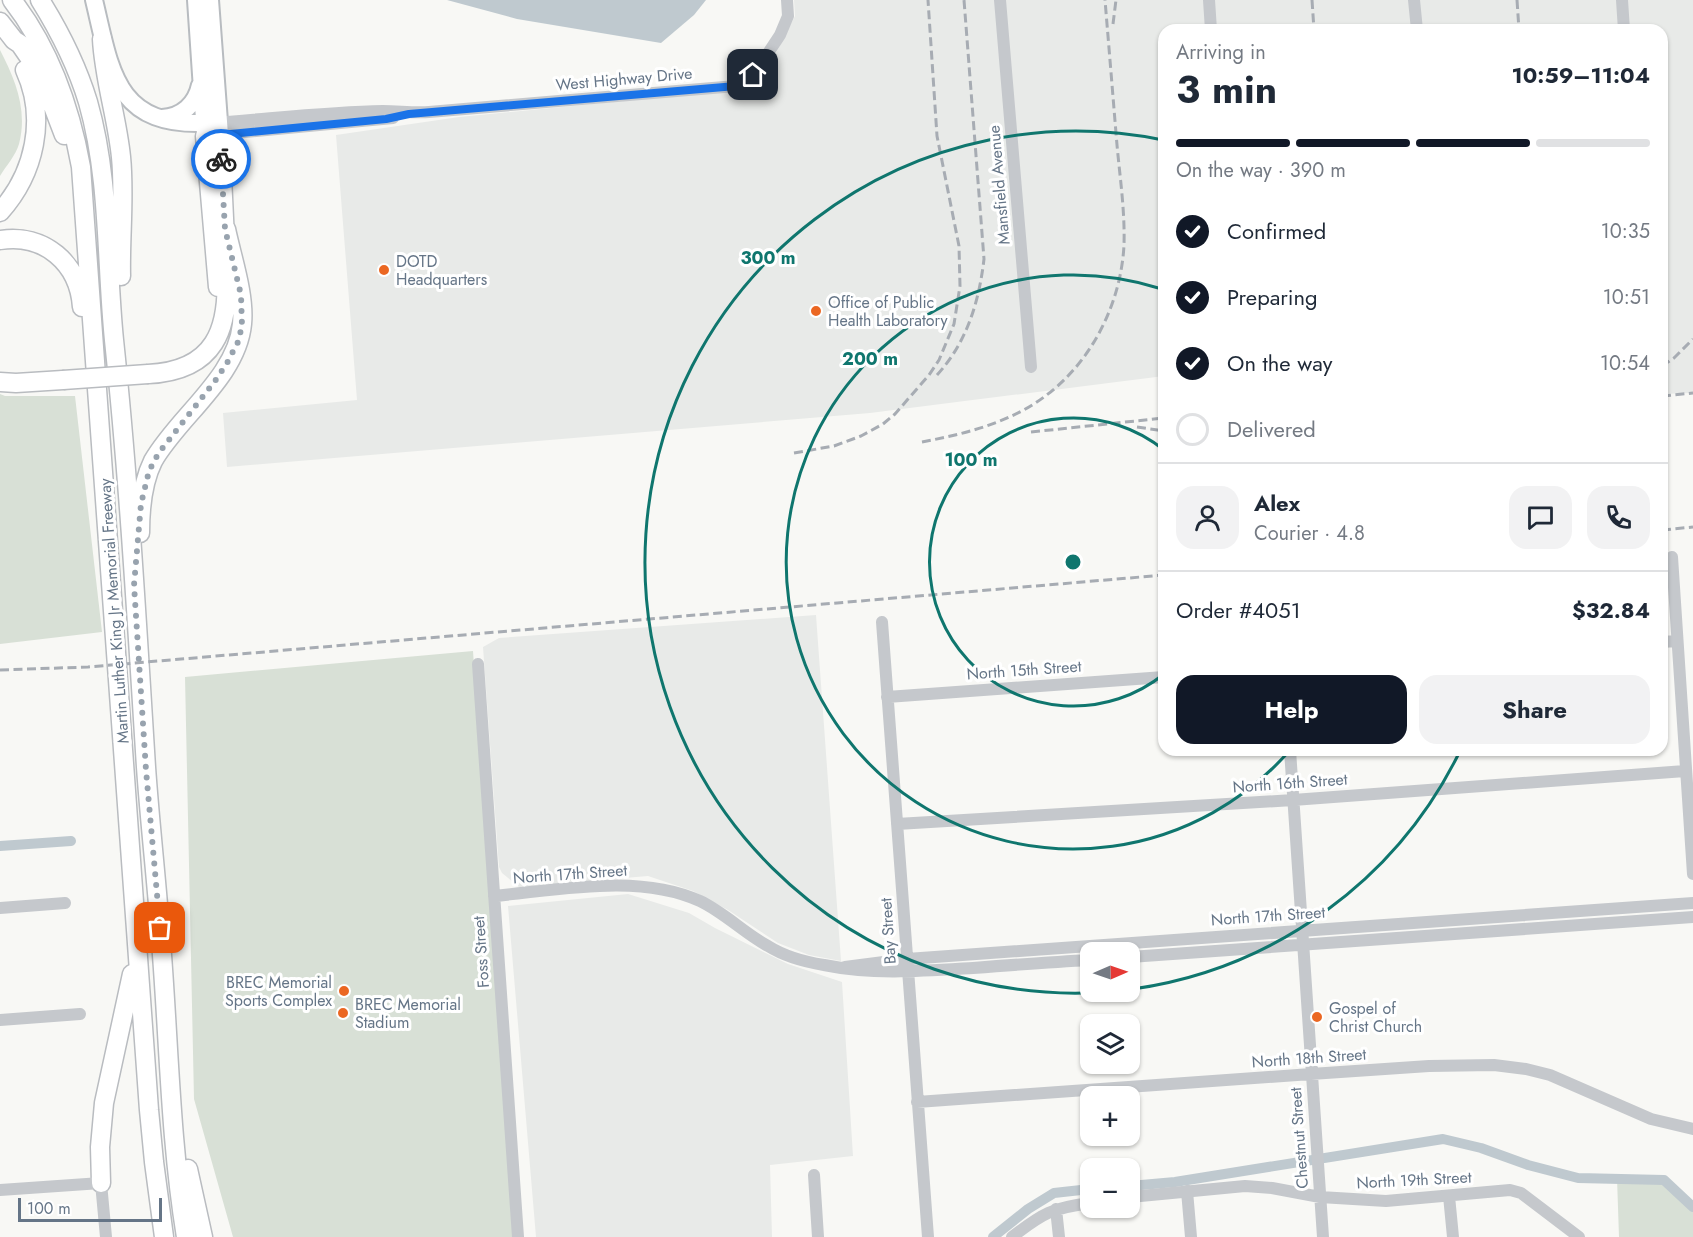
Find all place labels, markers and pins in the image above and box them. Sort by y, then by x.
pin [727,49,778,100]
place label: DOTD Headquarters [396,250,487,291]
marker: DOTD Headquarters [377,263,391,277]
place label: Office of Public Health Laboratory [828,291,949,332]
marker: Office of Public Health Laboratory [809,304,823,318]
centre of rings [1063,552,1083,572]
pin [134,902,185,953]
place label: BREC Memorial Sports Complex [225,971,332,1012]
marker: BREC Memorial Sports Complex [337,984,351,998]
place label: BREC Memorial Stadium [355,993,461,1034]
place label: Gospel of Christ Church [1329,997,1422,1038]
marker: BREC Memorial Stadium [336,1006,350,1020]
marker: Gospel of Christ Church [1310,1010,1324,1024]

